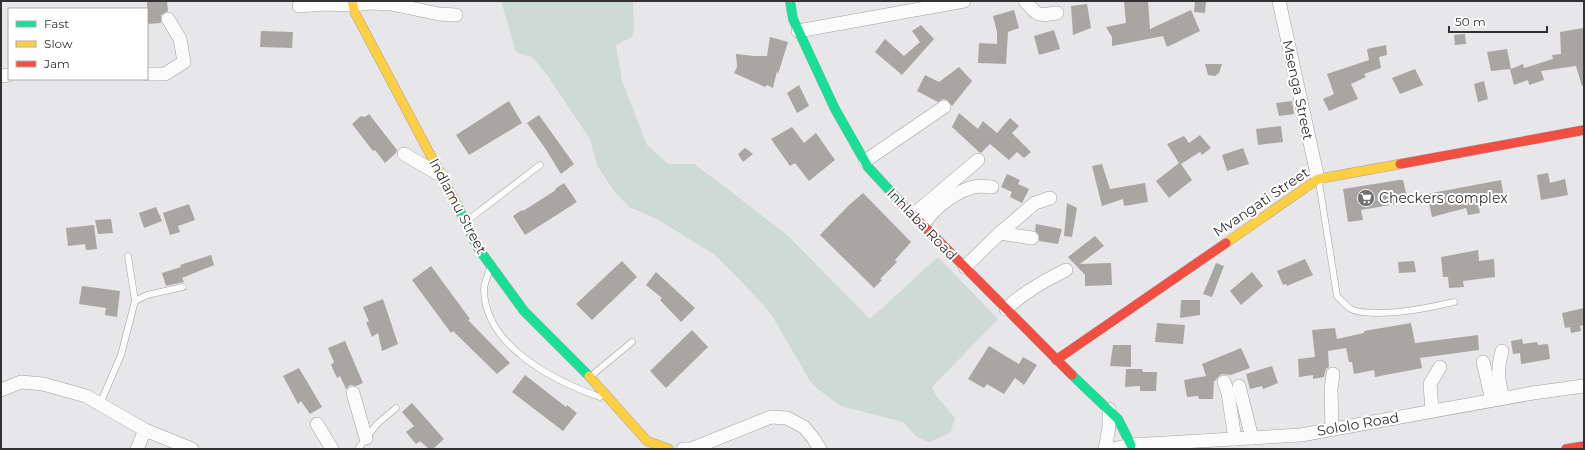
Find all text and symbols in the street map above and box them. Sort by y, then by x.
legend [8,8,148,80]
scale bar [1449,8,1547,34]
text: 50 m [1455,14,1486,29]
text: Fast [44,16,69,31]
text: Slow [44,36,73,51]
street label: Msenga Street [1279,38,1317,142]
text: Jam [43,56,70,71]
street label: Indlamu Street [425,155,491,257]
street label: Mvangati Street [1210,163,1313,241]
street label: Inhlaba Road [883,184,961,264]
supermarket icon: Checkers complex [1356,188,1376,208]
place label: Checkers complex [1379,189,1508,207]
street label: Sololo Road [1316,408,1400,440]

